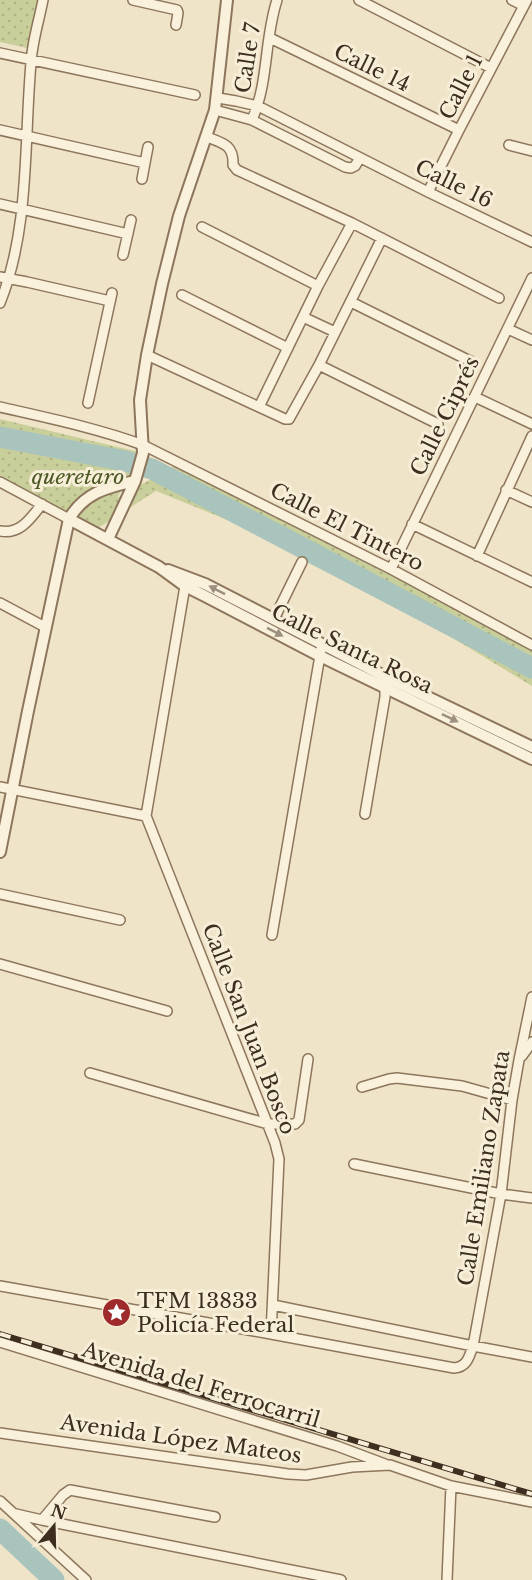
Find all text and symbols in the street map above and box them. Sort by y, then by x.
street label: Calle 7 [230,21,266,95]
street label: Calle 14 [330,38,414,98]
street label: Calle 1 [434,50,488,124]
street label: Calle 16 [411,154,497,214]
street label: Calle Ciprés [405,352,485,480]
park label: queretaro [32,464,124,490]
street label: Calle El Tintero [266,477,428,577]
one-way arrow [208,585,225,595]
street label: Calle Santa Rosa [267,599,437,700]
one-way arrow [266,628,283,637]
one-way arrow [441,714,458,723]
street label: Calle San Juan Bosco [197,920,301,1138]
street label: Calle Emiliano Zapata [453,1048,516,1288]
place label: TFM 13833 Policía Federal [137,1288,294,1338]
place icon: TFM 13833 Policía Federal [100,1297,132,1329]
street label: Avenida del Ferrocarril [78,1336,323,1434]
street label: Avenida López Mateos [58,1409,303,1469]
north arrow [24,1496,84,1556]
text: N [49,1500,69,1524]

